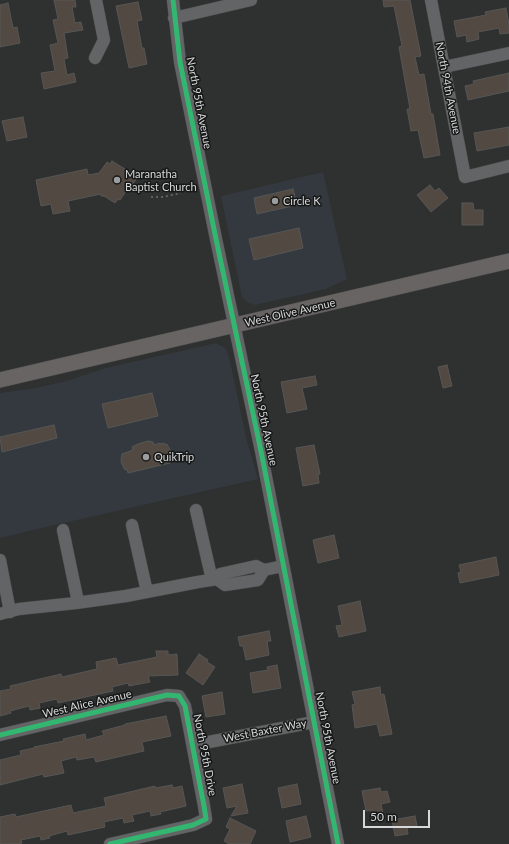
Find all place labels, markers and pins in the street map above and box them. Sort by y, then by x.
place label: Maranatha Baptist Church [125,167,197,193]
marker: Maranatha Baptist Church [112,175,122,185]
place label: Circle K [283,194,321,208]
marker: Circle K [270,196,280,206]
place label: QuikTrip [154,450,194,464]
marker: QuikTrip [141,452,151,462]

